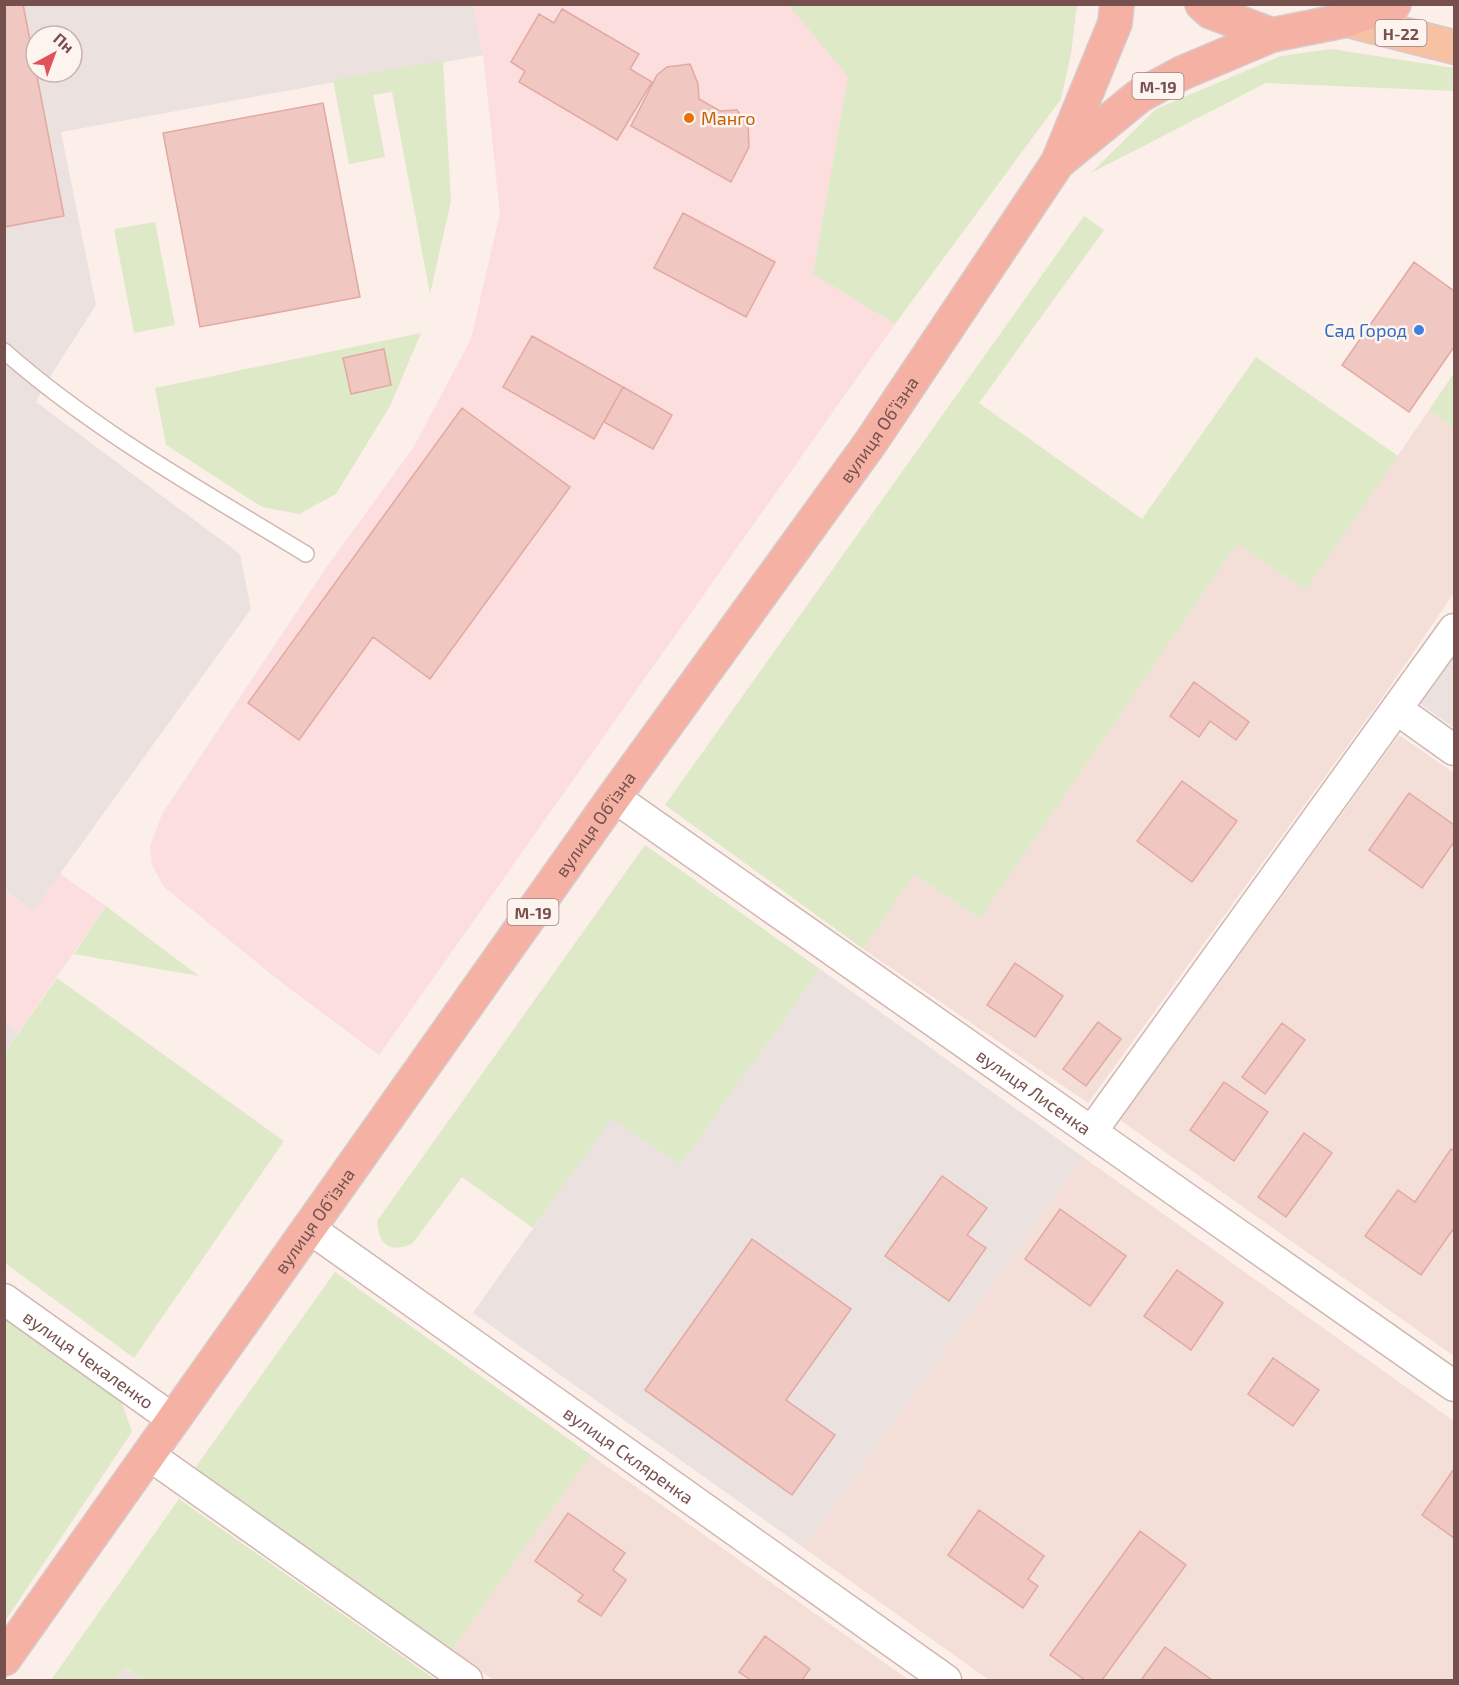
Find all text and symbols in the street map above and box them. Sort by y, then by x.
road number: Н-22 [1376,20,1426,46]
north arrow [24,24,84,84]
text: Пн [50,28,78,56]
road number: М-19 [1132,73,1184,99]
place label: Манго [701,107,756,129]
marker: Манго [682,111,696,125]
place label: Сад Город [1324,319,1407,341]
marker: Сад Город [1412,323,1426,337]
street label: вулиця Об’їзна [834,372,923,487]
street label: вулиця Об’їзна [550,767,640,881]
road number: М-19 [508,899,558,925]
street label: вулиця Лисенка [972,1044,1096,1139]
street label: вулиця Об’їзна [269,1164,359,1278]
street label: вулиця Чекаленко [19,1305,158,1413]
street label: вулиця Скляренка [559,1401,698,1508]

